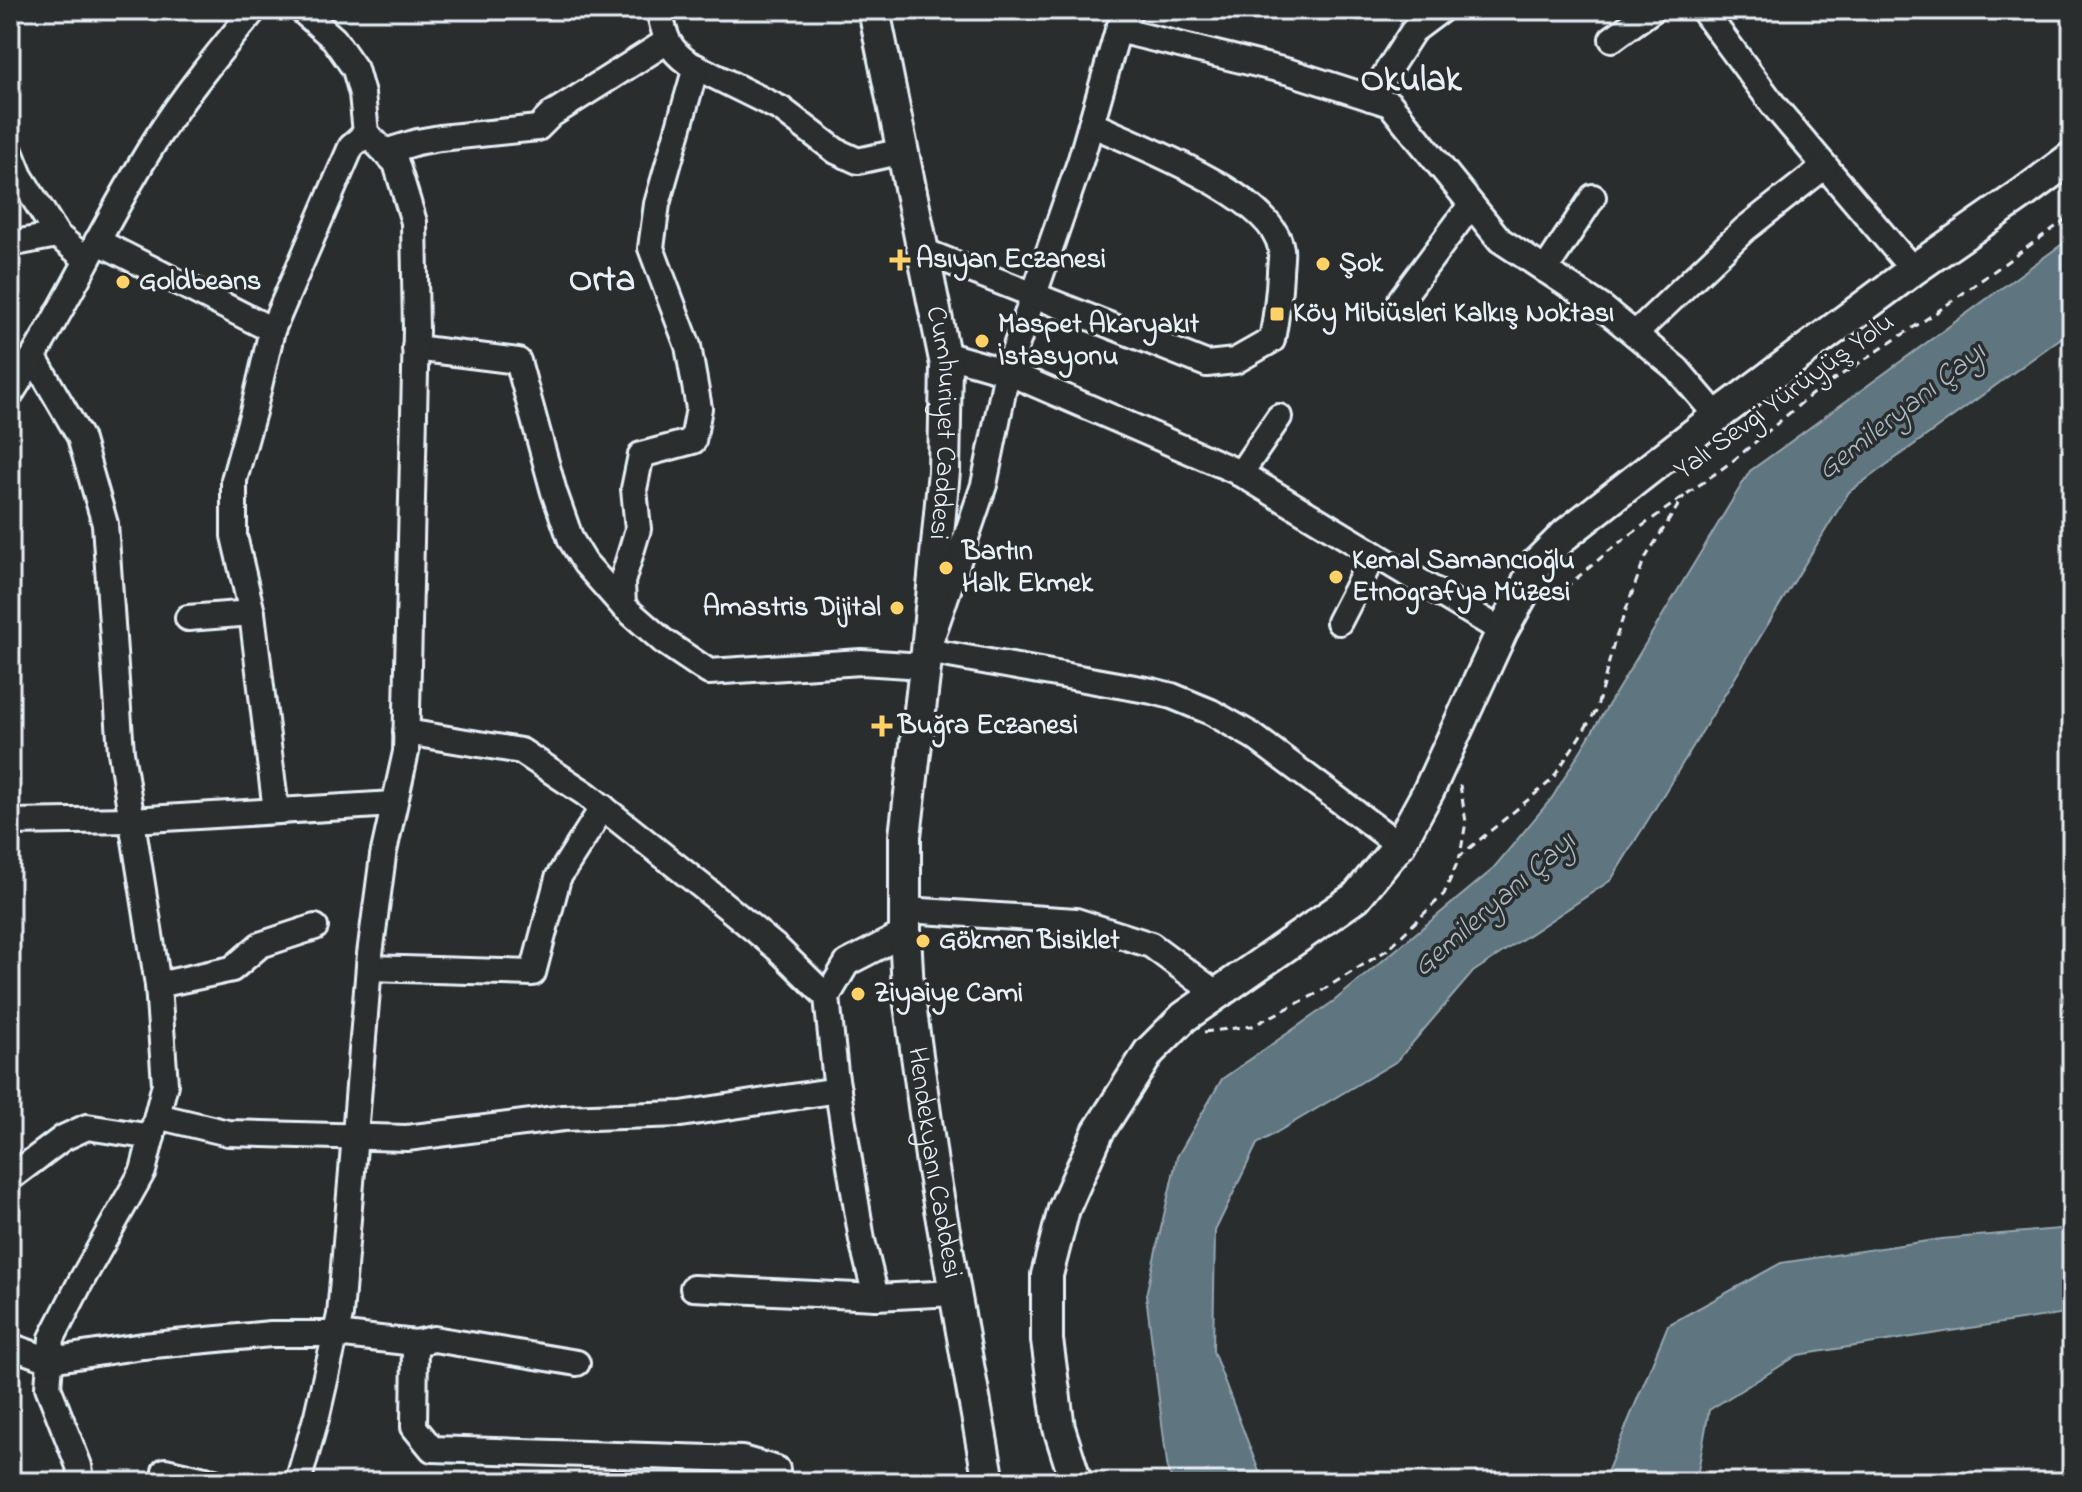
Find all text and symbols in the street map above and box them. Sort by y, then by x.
district label: Okulak [1360,55,1463,108]
place label: Asıyan Eczanesi [916,240,1106,281]
place label: Şok [1339,244,1384,285]
marker: Asıyan Eczanesi [891,251,909,269]
district label: Orta [569,255,635,308]
marker: Şok [1314,255,1332,273]
place label: Goldbeans [139,262,261,303]
marker: Goldbeans [114,273,132,291]
place label: Köy Mibiüsleri Kalkış Noktası [1293,294,1614,335]
street label: Cumhuriyet Caddesi [914,303,967,542]
street label: Yalı Sevgi Yürüyüş Yolu [1666,303,1904,491]
place label: Maspet Akaryakıt İstasyonu [998,305,1200,378]
marker: Köy Mibiüsleri Kalkış Noktası [1268,305,1286,323]
water label: Gemileryanı Çayı [1808,331,1996,492]
marker: Maspet Akaryakıt İstasyonu [973,332,991,350]
place label: Bartın Halk Ekmek [960,532,1094,605]
place label: Kemal Samancıoğlu Etnografya Müzesi [1352,541,1575,615]
marker: Bartın Halk Ekmek [937,559,955,577]
marker: Kemal Samancıoğlu Etnografya Müzesi [1327,568,1345,586]
place label: Amastris Dijital [703,588,881,629]
marker: Amastris Dijital [888,599,906,617]
place label: Buğra Eczanesi [896,706,1078,748]
marker: Buğra Eczanesi [873,717,891,735]
water label: Gemileryanı Çayı [1404,821,1587,989]
place label: Gökmen Bisiklet [939,921,1120,962]
marker: Gökmen Bisiklet [914,932,932,950]
place label: Ziyaiye Cami [874,974,1023,1015]
marker: Ziyaiye Cami [849,985,867,1003]
street label: Hendekyanı Caddesi [896,1044,973,1282]

